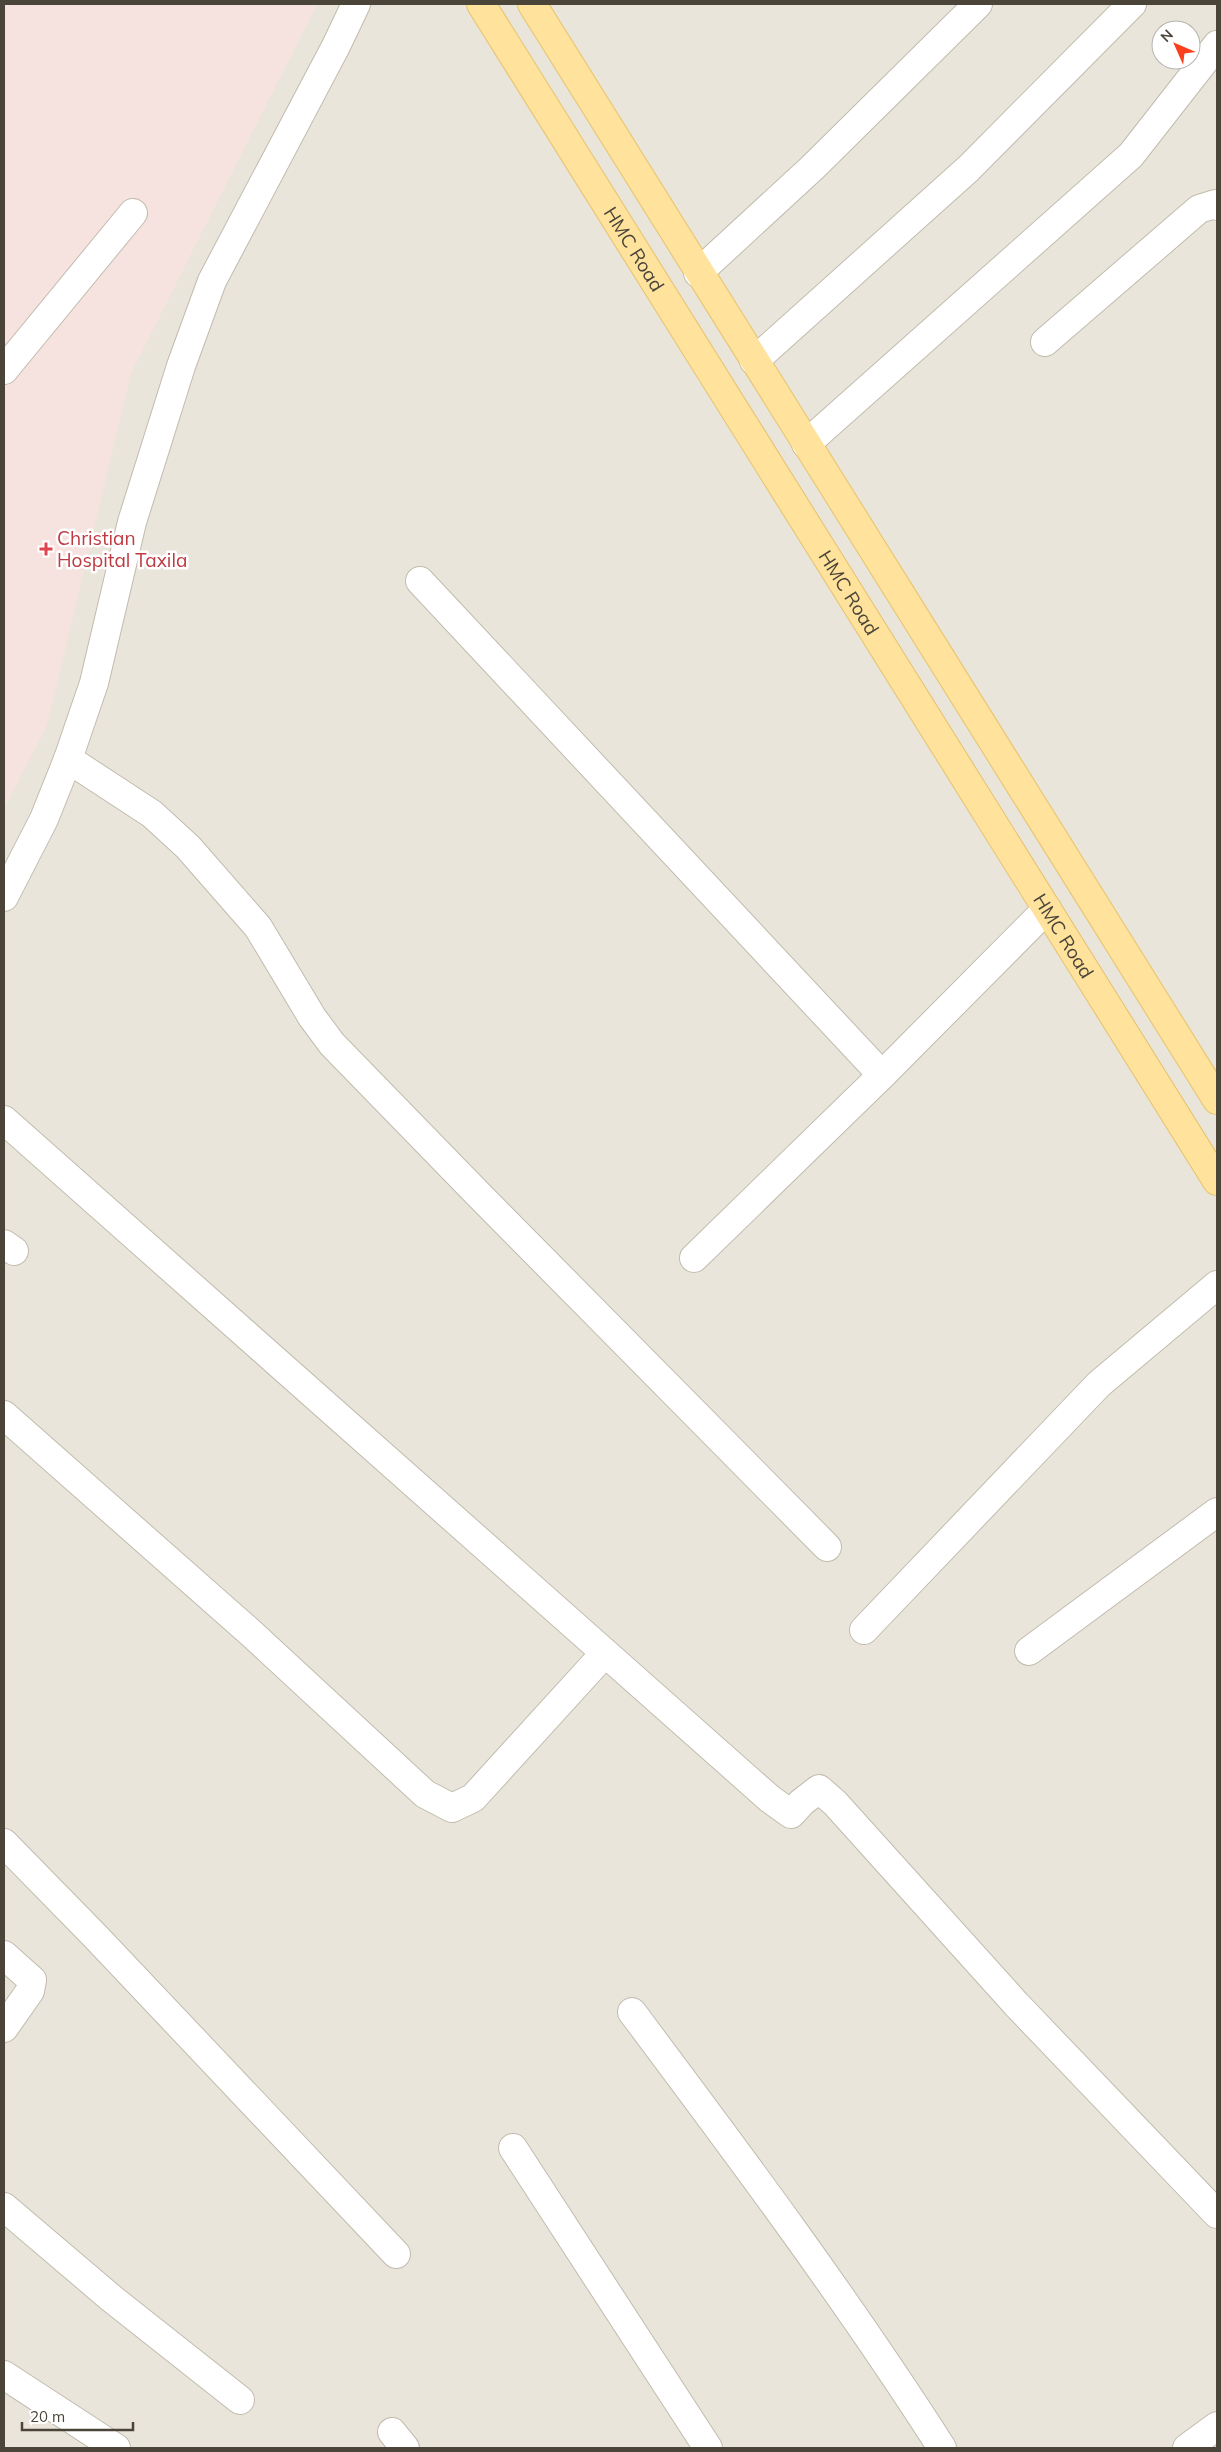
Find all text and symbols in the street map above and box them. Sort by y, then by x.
north arrow [1151,20,1201,70]
text: N [1157,26,1177,46]
street label: HMC Road [599,202,670,296]
place label: Christian Hospital Taxila [57,526,187,572]
marker: Christian Hospital Taxila [39,542,53,556]
street label: HMC Road [813,546,884,639]
street label: HMC Road [1028,889,1099,983]
scale bar [22,2400,134,2432]
text: 20 m [30,2407,65,2426]

